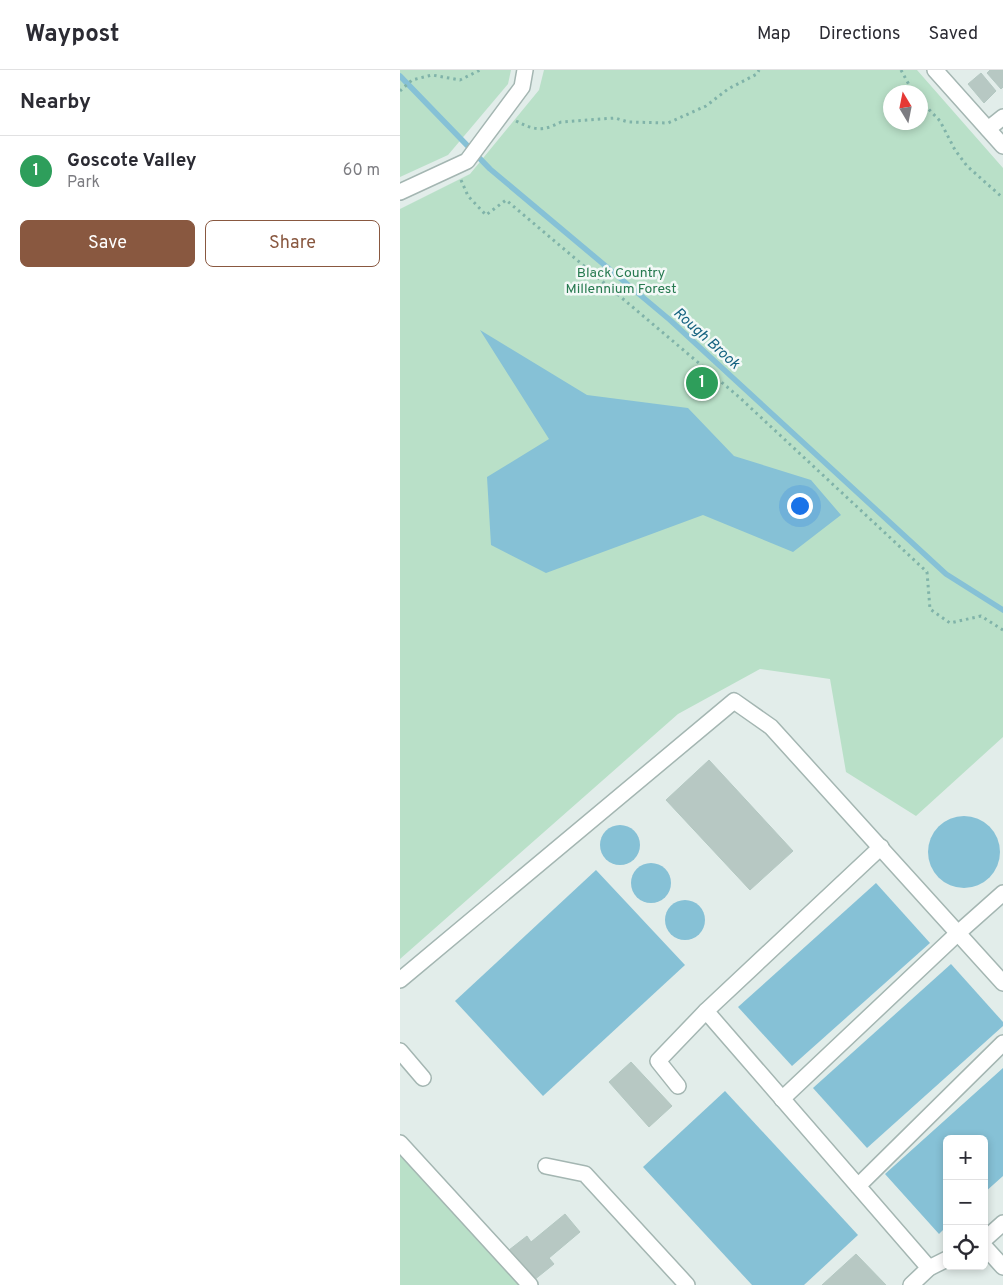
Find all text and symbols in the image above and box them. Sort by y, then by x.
text: Waypost [25,20,119,50]
text: Map [757,23,791,46]
text: Directions [819,23,901,46]
text: Saved [929,23,978,46]
north arrow [883,85,928,130]
text: Nearby [20,89,91,116]
text: Goscote Valley [67,149,197,173]
text: 1 [33,161,39,181]
text: 60 m [343,161,380,181]
text: Park [67,173,100,193]
button: Save [20,220,195,267]
button: Share [205,220,380,267]
park label: Black Country Millennium Forest [565,265,677,298]
water label: Rough Brook [669,304,744,374]
pin: 1 [686,364,718,402]
your location [787,493,813,519]
map controls [943,1135,988,1270]
button: + [943,1135,988,1180]
button: − [943,1180,988,1225]
button: locate [943,1225,988,1270]

